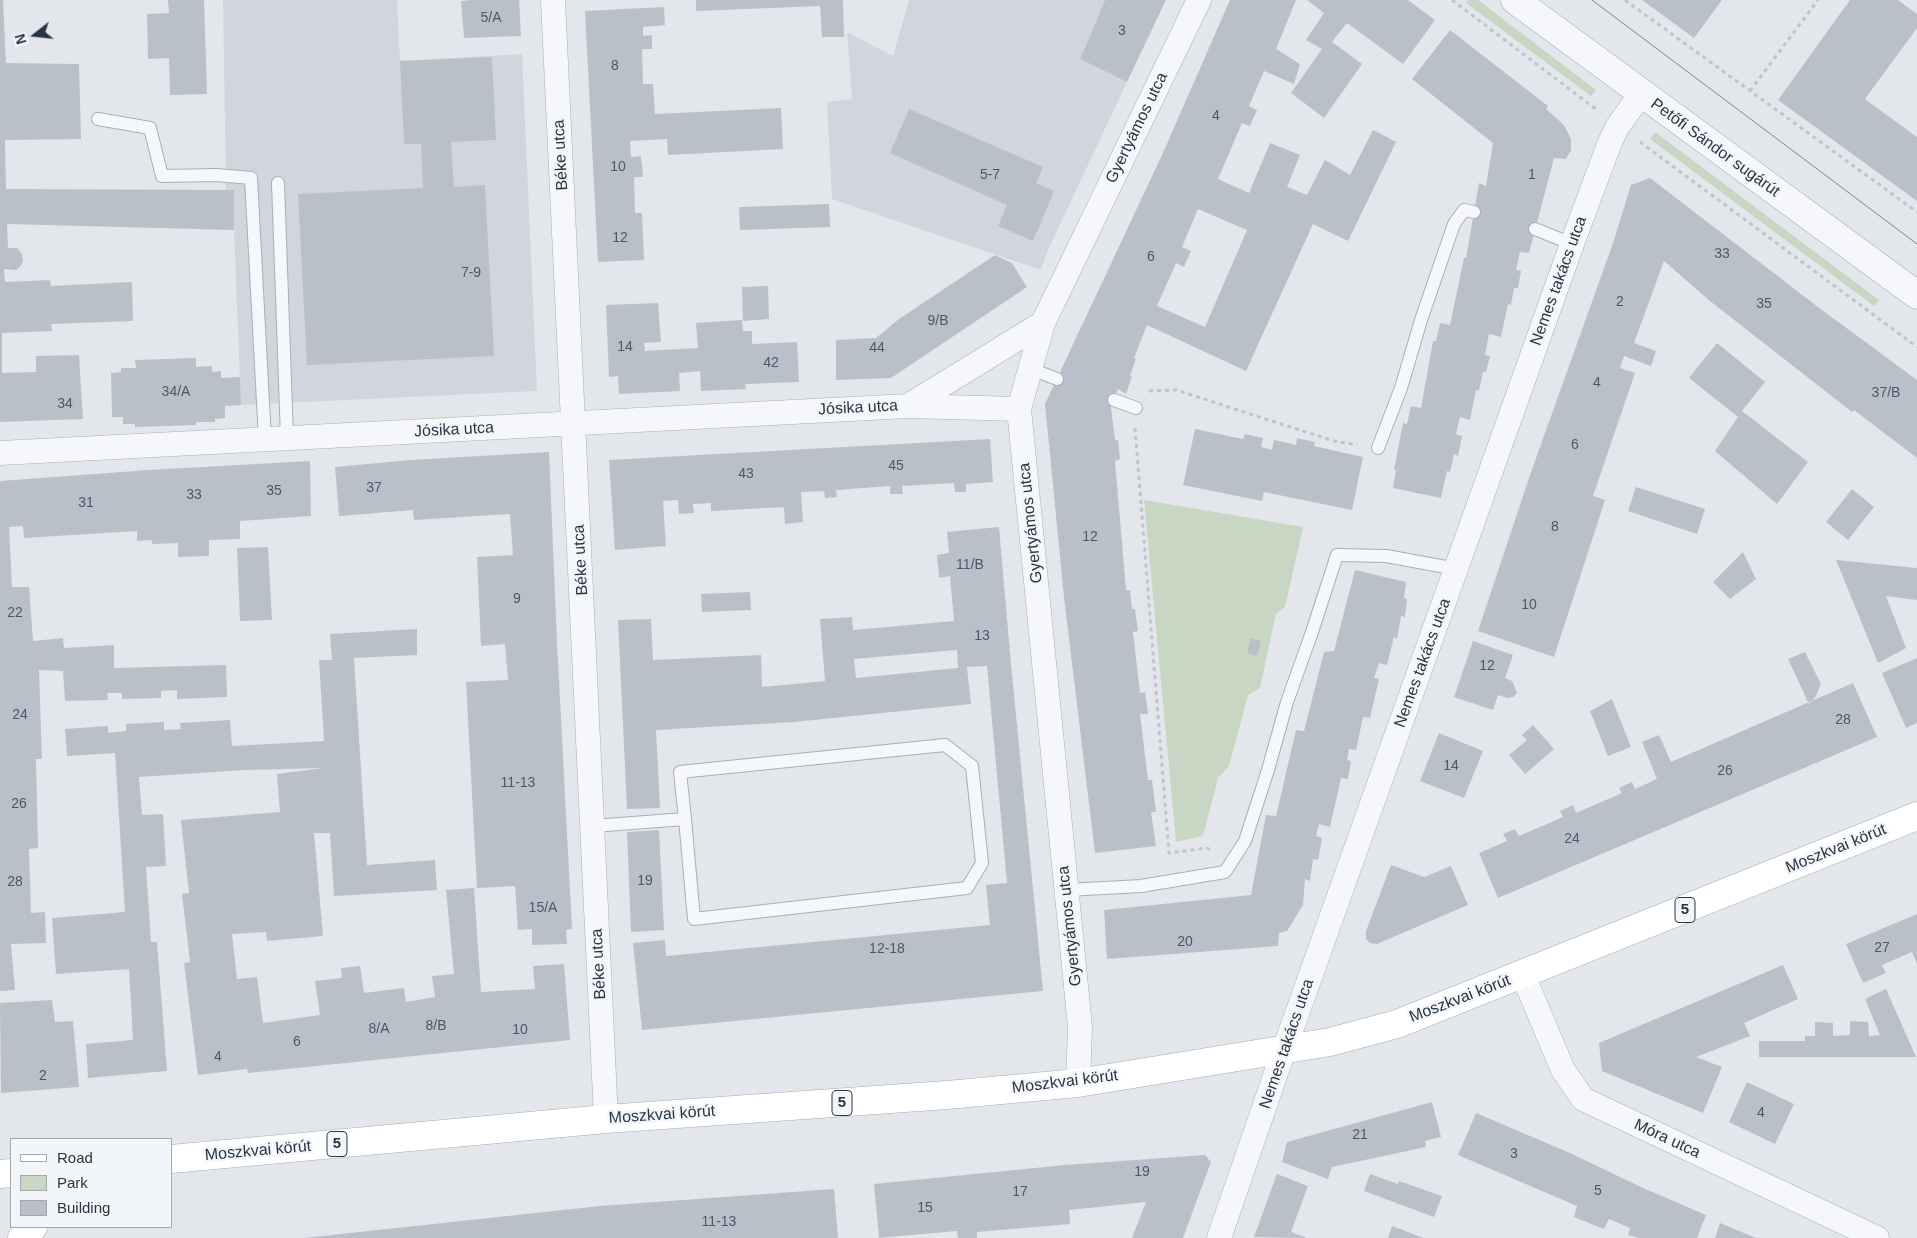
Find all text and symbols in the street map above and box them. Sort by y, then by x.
north arrow [10,10,60,60]
house number: 5/A [480,10,502,26]
house number: 3 [1118,23,1126,39]
text: N [11,32,30,46]
house number: 8 [611,58,619,74]
street label: Gyertyámos utca [1102,69,1172,187]
street label: Petőfi Sándor sugárút [1647,95,1783,201]
house number: 4 [1212,108,1220,124]
street label: Béke utca [550,119,572,191]
house number: 10 [610,159,626,175]
house number: 5-7 [980,167,1000,183]
house number: 1 [1528,167,1536,183]
street label: Nemes takács utca [1527,214,1591,348]
house number: 12 [612,230,628,246]
house number: 33 [1714,246,1730,262]
house number: 6 [1147,249,1155,265]
house number: 7-9 [461,265,481,281]
house number: 2 [1616,294,1624,310]
house number: 35 [1756,296,1772,312]
house number: 9/B [927,313,949,329]
house number: 14 [617,339,633,355]
house number: 44 [869,340,885,356]
house number: 42 [763,355,779,371]
house number: 4 [1593,375,1601,391]
house number: 34/A [162,384,190,400]
house number: 37/B [1872,385,1900,401]
house number: 34 [57,396,73,412]
street label: Jósika utca [818,396,898,420]
street label: Jósika utca [414,418,494,442]
house number: 6 [1571,437,1579,453]
house number: 45 [888,458,904,474]
street label: Gyertyámos utca [1015,462,1047,584]
house number: 43 [738,466,754,482]
house number: 37 [366,480,382,496]
house number: 35 [266,483,282,499]
house number: 33 [186,487,202,503]
house number: 31 [78,495,94,511]
house number: 8 [1551,519,1559,535]
street label: Béke utca [570,524,592,596]
house number: 12 [1082,529,1098,545]
house number: 11/B [956,557,984,573]
house number: 9 [513,591,521,607]
street label: Nemes takács utca [1391,596,1455,730]
house number: 10 [1521,597,1537,613]
house number: 22 [7,605,23,621]
house number: 13 [974,628,990,644]
house number: 12 [1479,658,1495,674]
house number: 24 [12,707,28,723]
house number: 28 [1835,712,1851,728]
house number: 14 [1443,758,1459,774]
house number: 26 [1717,763,1733,779]
house number: 11-13 [501,775,535,791]
house number: 26 [11,796,27,812]
street label: Moszkvai körút [1783,820,1889,878]
house number: 24 [1564,831,1580,847]
street label: Gyertyámos utca [1054,865,1086,987]
house number: 19 [637,873,653,889]
house number: 28 [7,874,23,890]
road number: 5 [1675,898,1695,922]
house number: 15/A [529,900,557,916]
street label: Béke utca [588,928,610,1000]
house number: 20 [1177,934,1193,950]
house number: 27 [1874,940,1890,956]
house number: 12-18 [869,941,905,957]
street label: Moszkvai körút [1407,971,1513,1027]
street label: Nemes takács utca [1256,977,1318,1111]
house number: 8/B [425,1018,447,1034]
house number: 8/A [368,1021,390,1037]
house number: 10 [512,1022,528,1038]
house number: 6 [293,1034,301,1050]
house number: 4 [214,1049,222,1065]
street label: Moszkvai körút [1011,1066,1119,1098]
house number: 2 [39,1068,47,1084]
road number: 5 [832,1090,852,1116]
street label: Moszkvai körút [608,1102,716,1128]
house number: 4 [1757,1105,1765,1121]
street label: Móra utca [1631,1115,1703,1163]
house number: 21 [1352,1127,1368,1143]
road number: 5 [327,1132,347,1156]
street label: Moszkvai körút [204,1137,312,1165]
legend [10,1138,172,1228]
house number: 3 [1510,1146,1518,1162]
text: Road [57,1149,93,1166]
house number: 19 [1134,1164,1150,1180]
text: Park [57,1174,88,1191]
house number: 5 [1594,1183,1602,1199]
house number: 17 [1012,1184,1028,1200]
text: Building [57,1199,110,1216]
house number: 15 [917,1200,933,1216]
house number: 11-13 [702,1214,736,1230]

